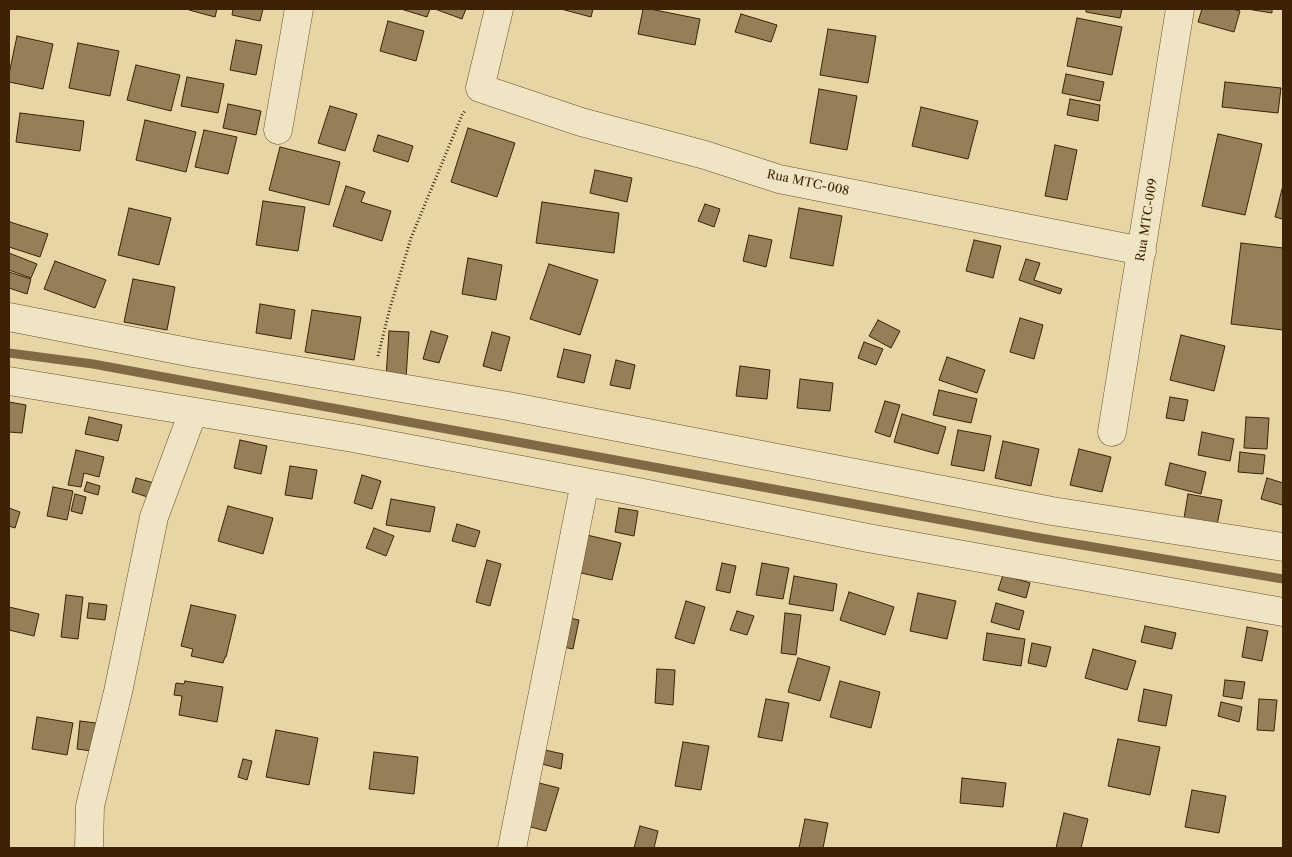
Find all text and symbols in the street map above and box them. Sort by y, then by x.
street label: Rua MTC-008 [765,167,851,199]
street label: Rua MTC-009 [1133,178,1161,262]

